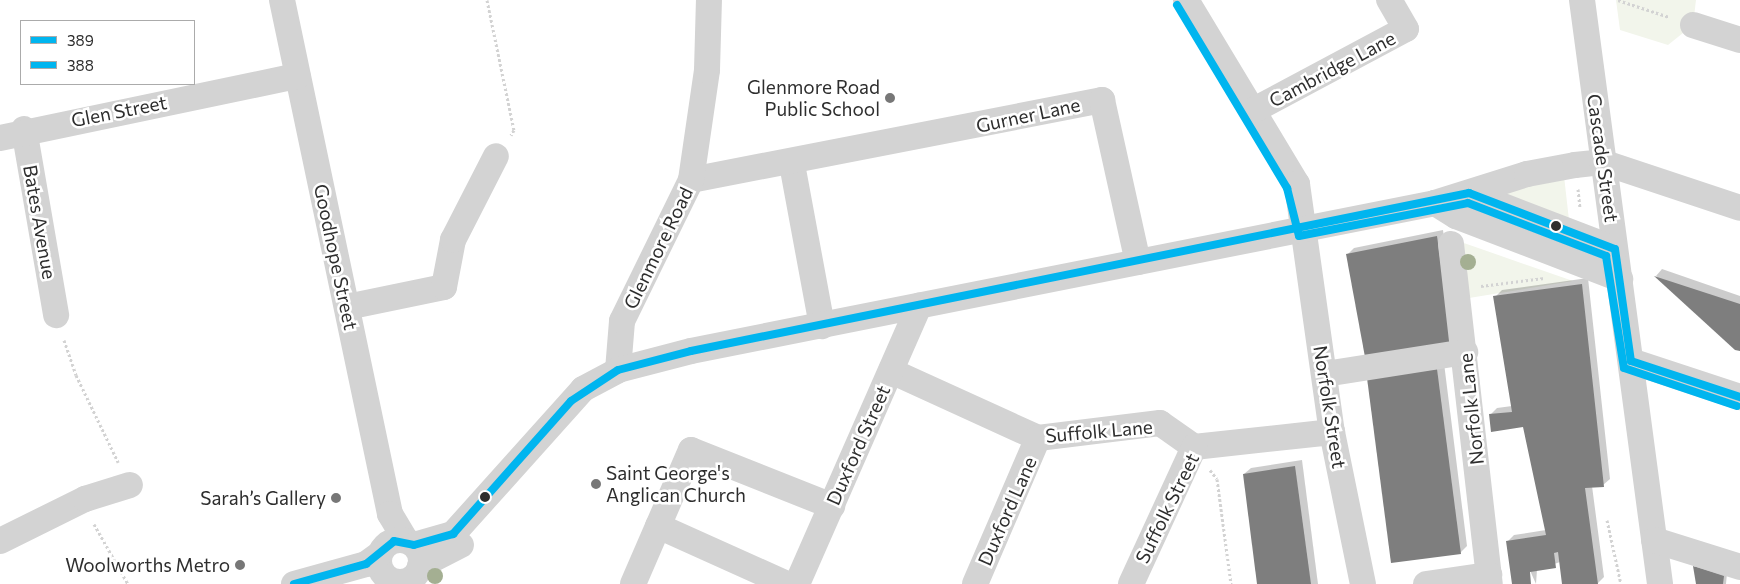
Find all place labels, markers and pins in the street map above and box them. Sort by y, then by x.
place label: Glenmore Road Public School [747,76,880,120]
marker: Glenmore Road Public School [884,92,896,104]
unlabelled marker [1551,221,1561,231]
place label: Saint George's Anglican Church [606,462,746,506]
marker: Saint George's Anglican Church [590,478,602,490]
place label: Sarah’s Gallery [200,487,326,509]
marker: Sarah’s Gallery [330,492,342,504]
unlabelled marker [480,492,490,502]
place label: Woolworths Metro [65,554,230,576]
marker: Woolworths Metro [234,559,246,571]

